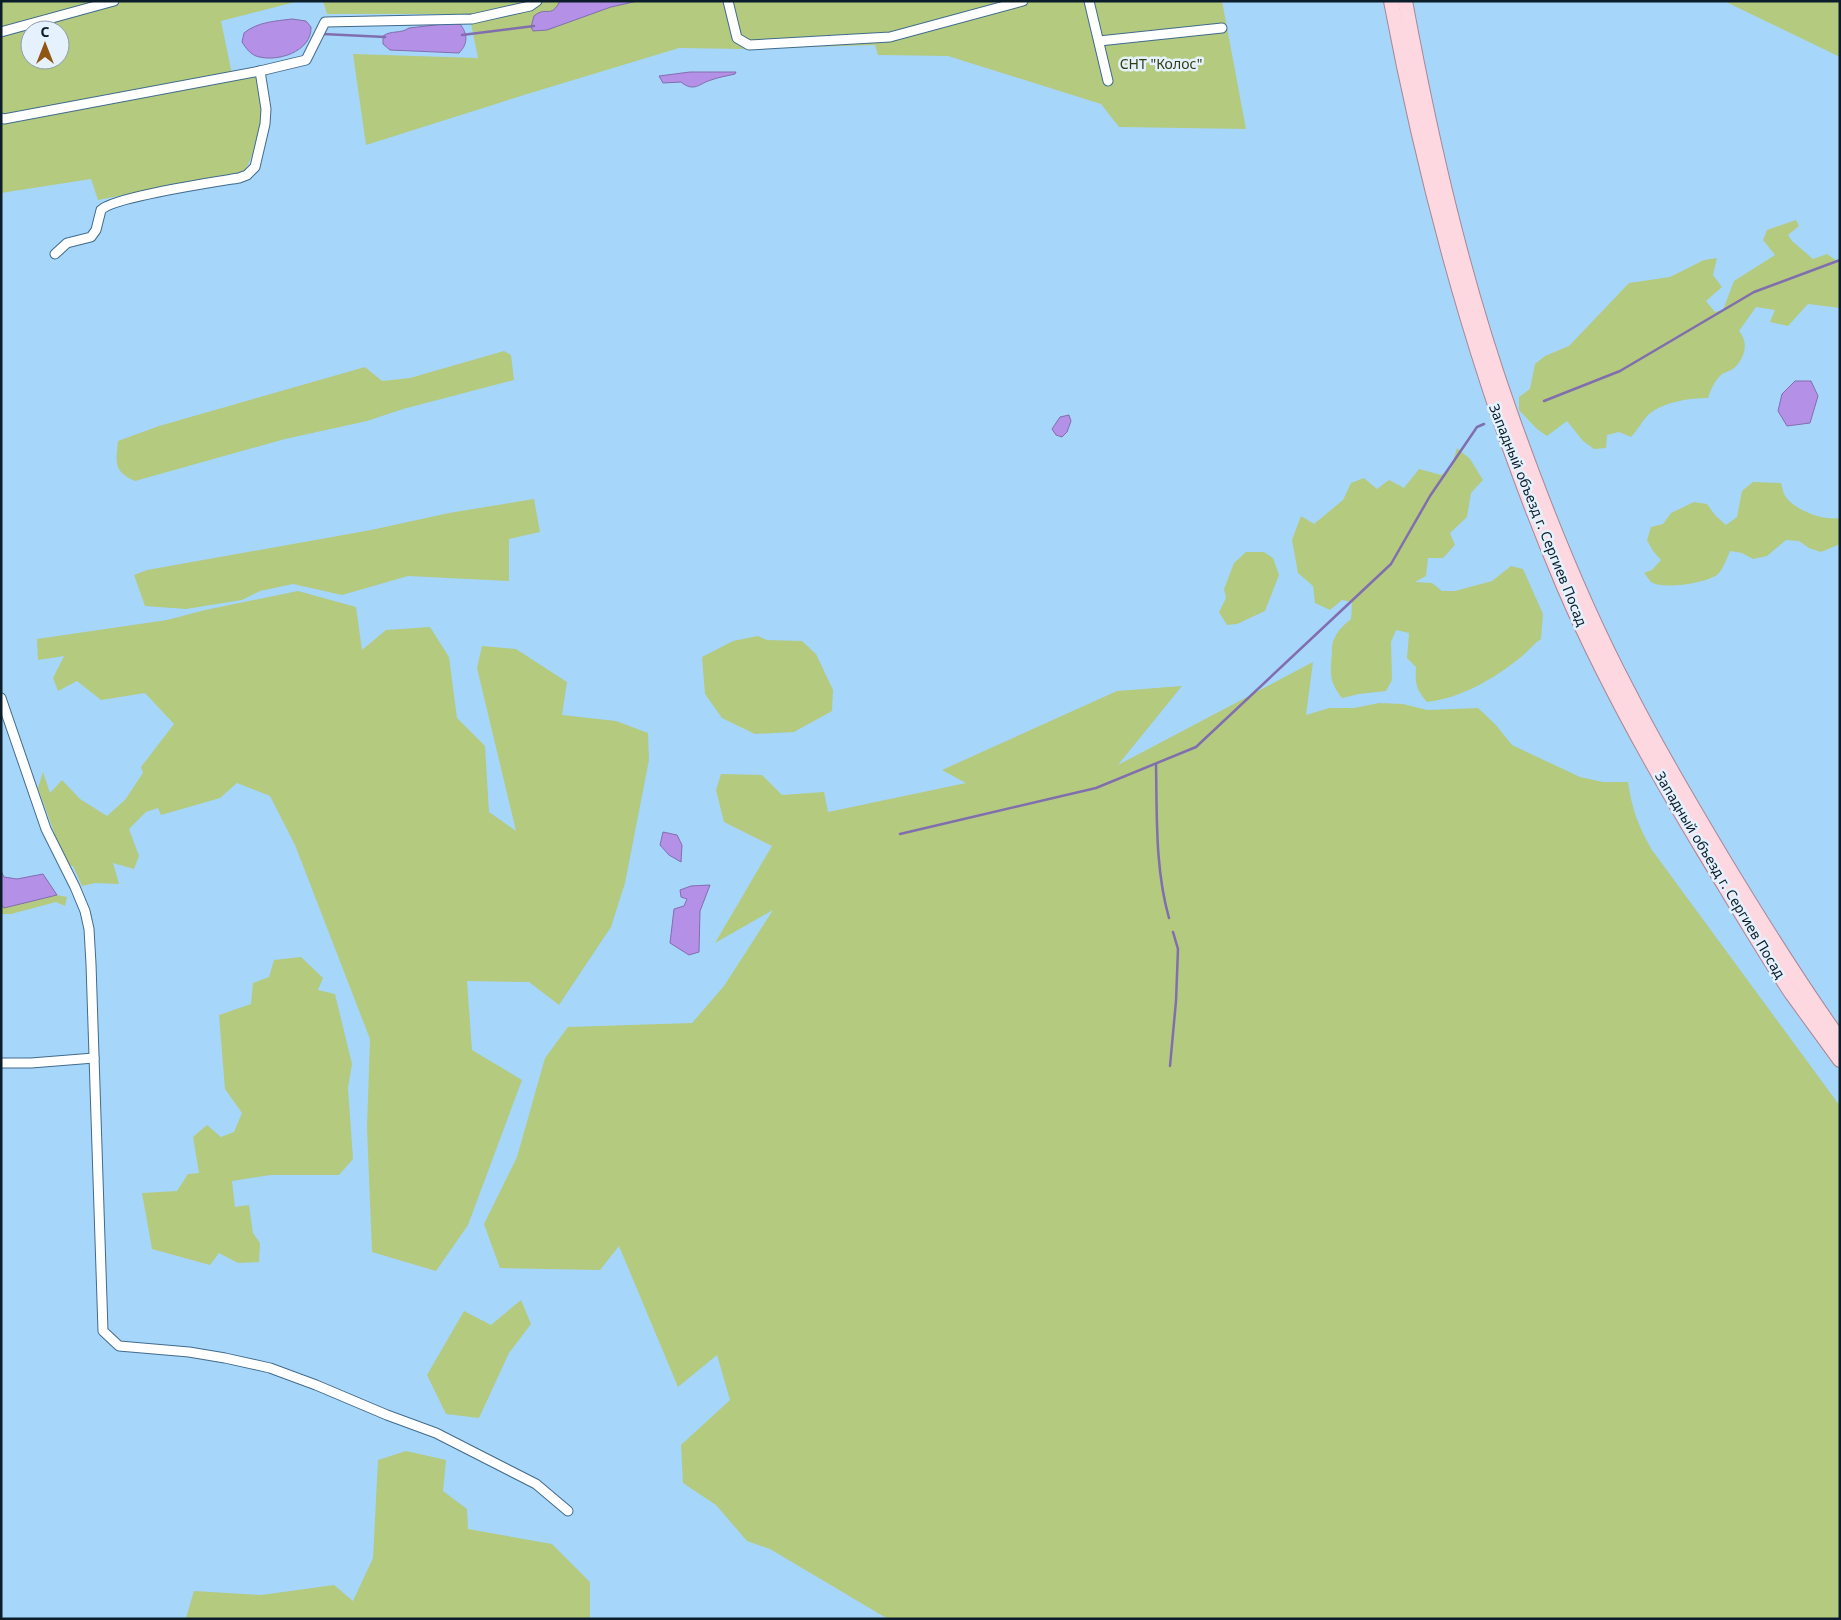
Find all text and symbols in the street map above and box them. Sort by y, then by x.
north arrow [20,20,70,70]
text: С [40,22,50,41]
park label: СНТ "Колос" [1120,54,1202,73]
street label: Западный объезд г. Сергиев Посад [1485,401,1592,629]
street label: Западный объезд г. Сергиев Посад [1651,768,1790,982]

